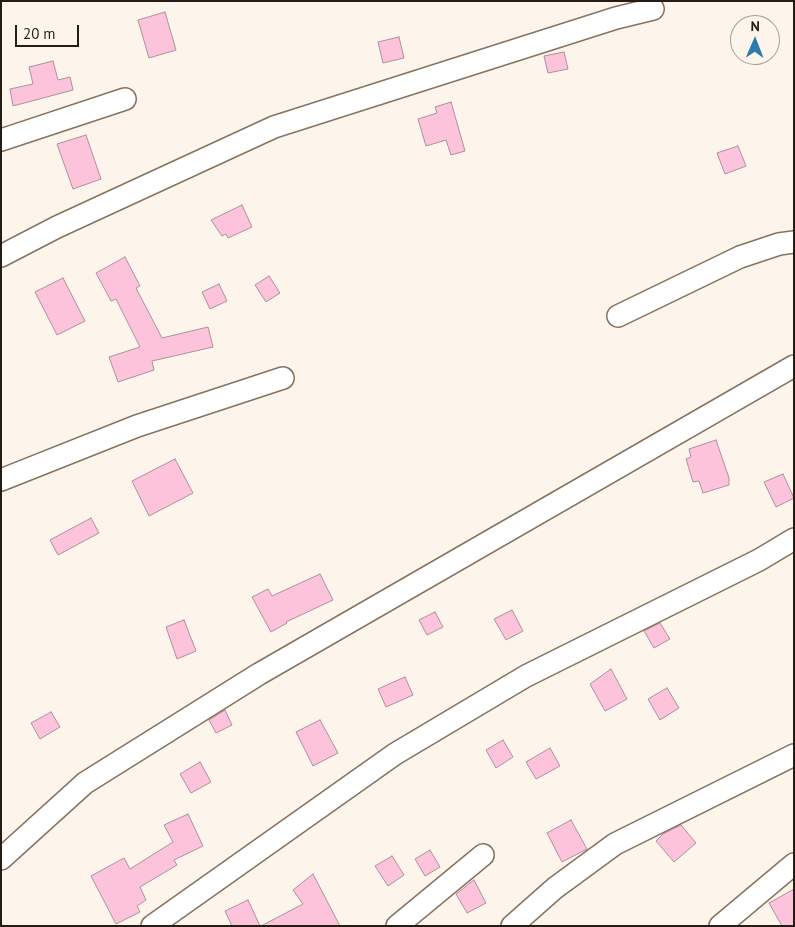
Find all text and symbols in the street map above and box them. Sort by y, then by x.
scale bar [18,15,81,47]
north arrow [730,15,780,65]
text: N [750,17,760,35]
text: 20 m [23,24,56,43]

